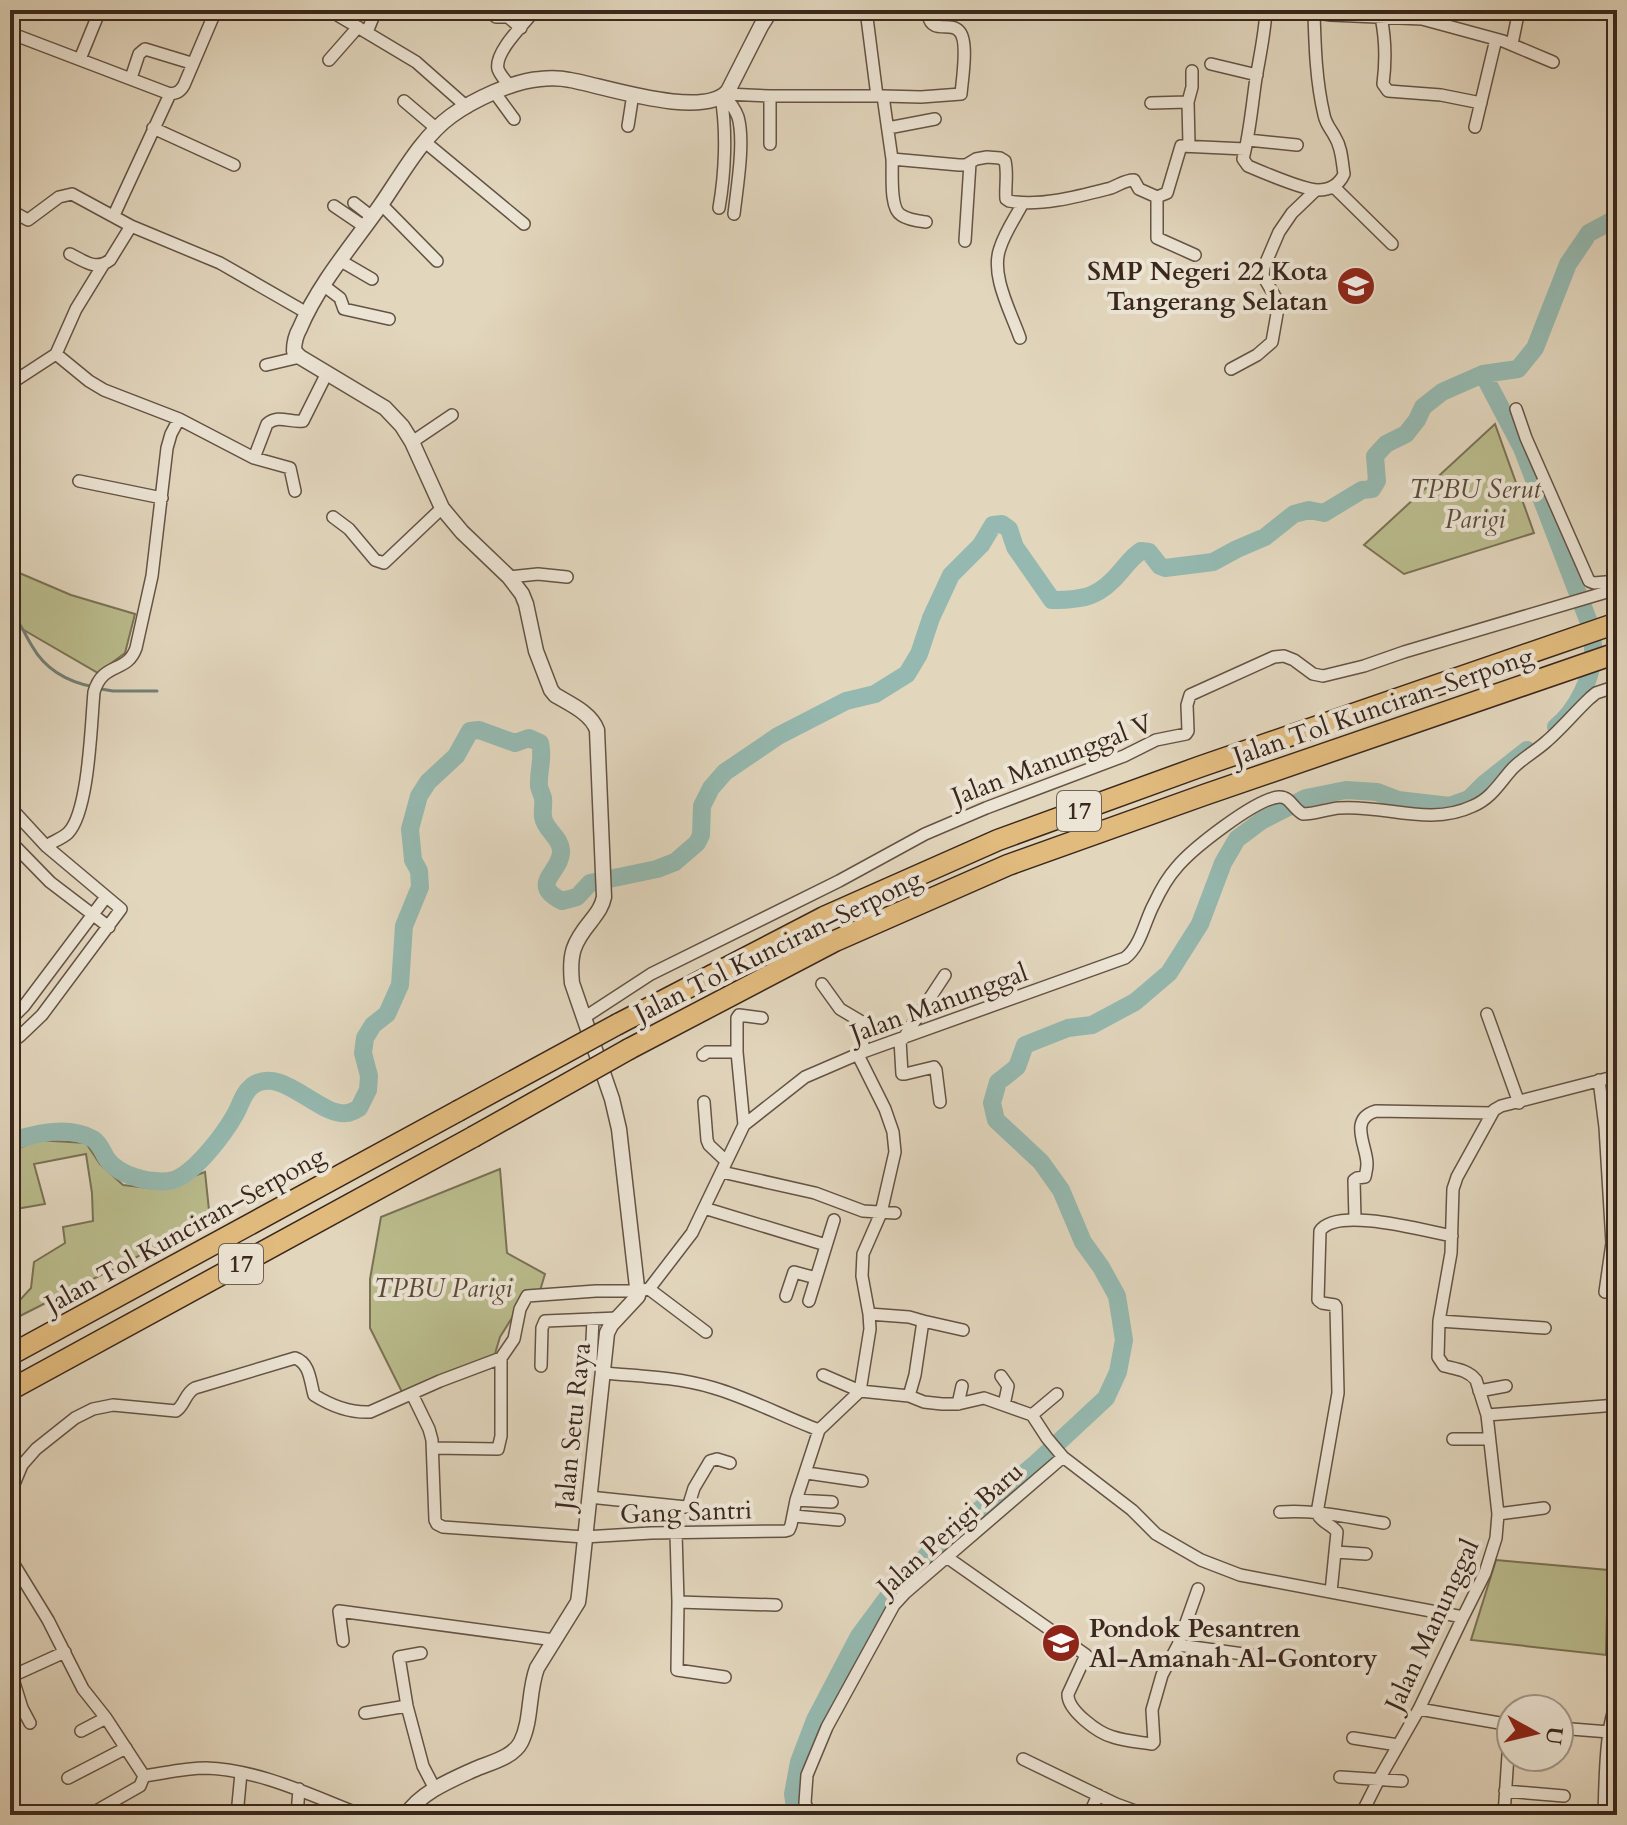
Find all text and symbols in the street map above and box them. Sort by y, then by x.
place label: SMP Negeri 22 Kota Tangerang Selatan [1087,254,1328,319]
school or university icon: SMP Negeri 22 Kota Tangerang Selatan [1335,265,1377,307]
park label: TPBU Serut Parigi [1409,472,1541,537]
street label: Jalan Tol Kunciran–Serpong [1224,638,1538,775]
street label: Jalan Manunggal V [943,705,1158,816]
road number: 17 [1057,791,1101,831]
street label: Jalan Tol Kunciran–Serpong [625,861,928,1033]
street label: Jalan Manunggal [842,955,1033,1053]
street label: Jalan Tol Kunciran–Serpong [35,1138,332,1324]
road number: 17 [219,1244,263,1284]
park label: TPBU Parigi [374,1271,513,1306]
street label: Jalan Setu Raya [546,1341,599,1515]
street label: Jalan Perigi Baru [867,1454,1031,1607]
street label: Gang Santri [619,1492,753,1532]
street label: Jalan Manunggal [1375,1533,1487,1720]
place label: Pondok Pesantren Al-Amanah Al-Gontory [1089,1611,1378,1676]
school or university icon: Pondok Pesantren Al-Amanah Al-Gontory [1040,1622,1082,1664]
north arrow [1495,1693,1575,1773]
text: U [1538,1725,1570,1747]

